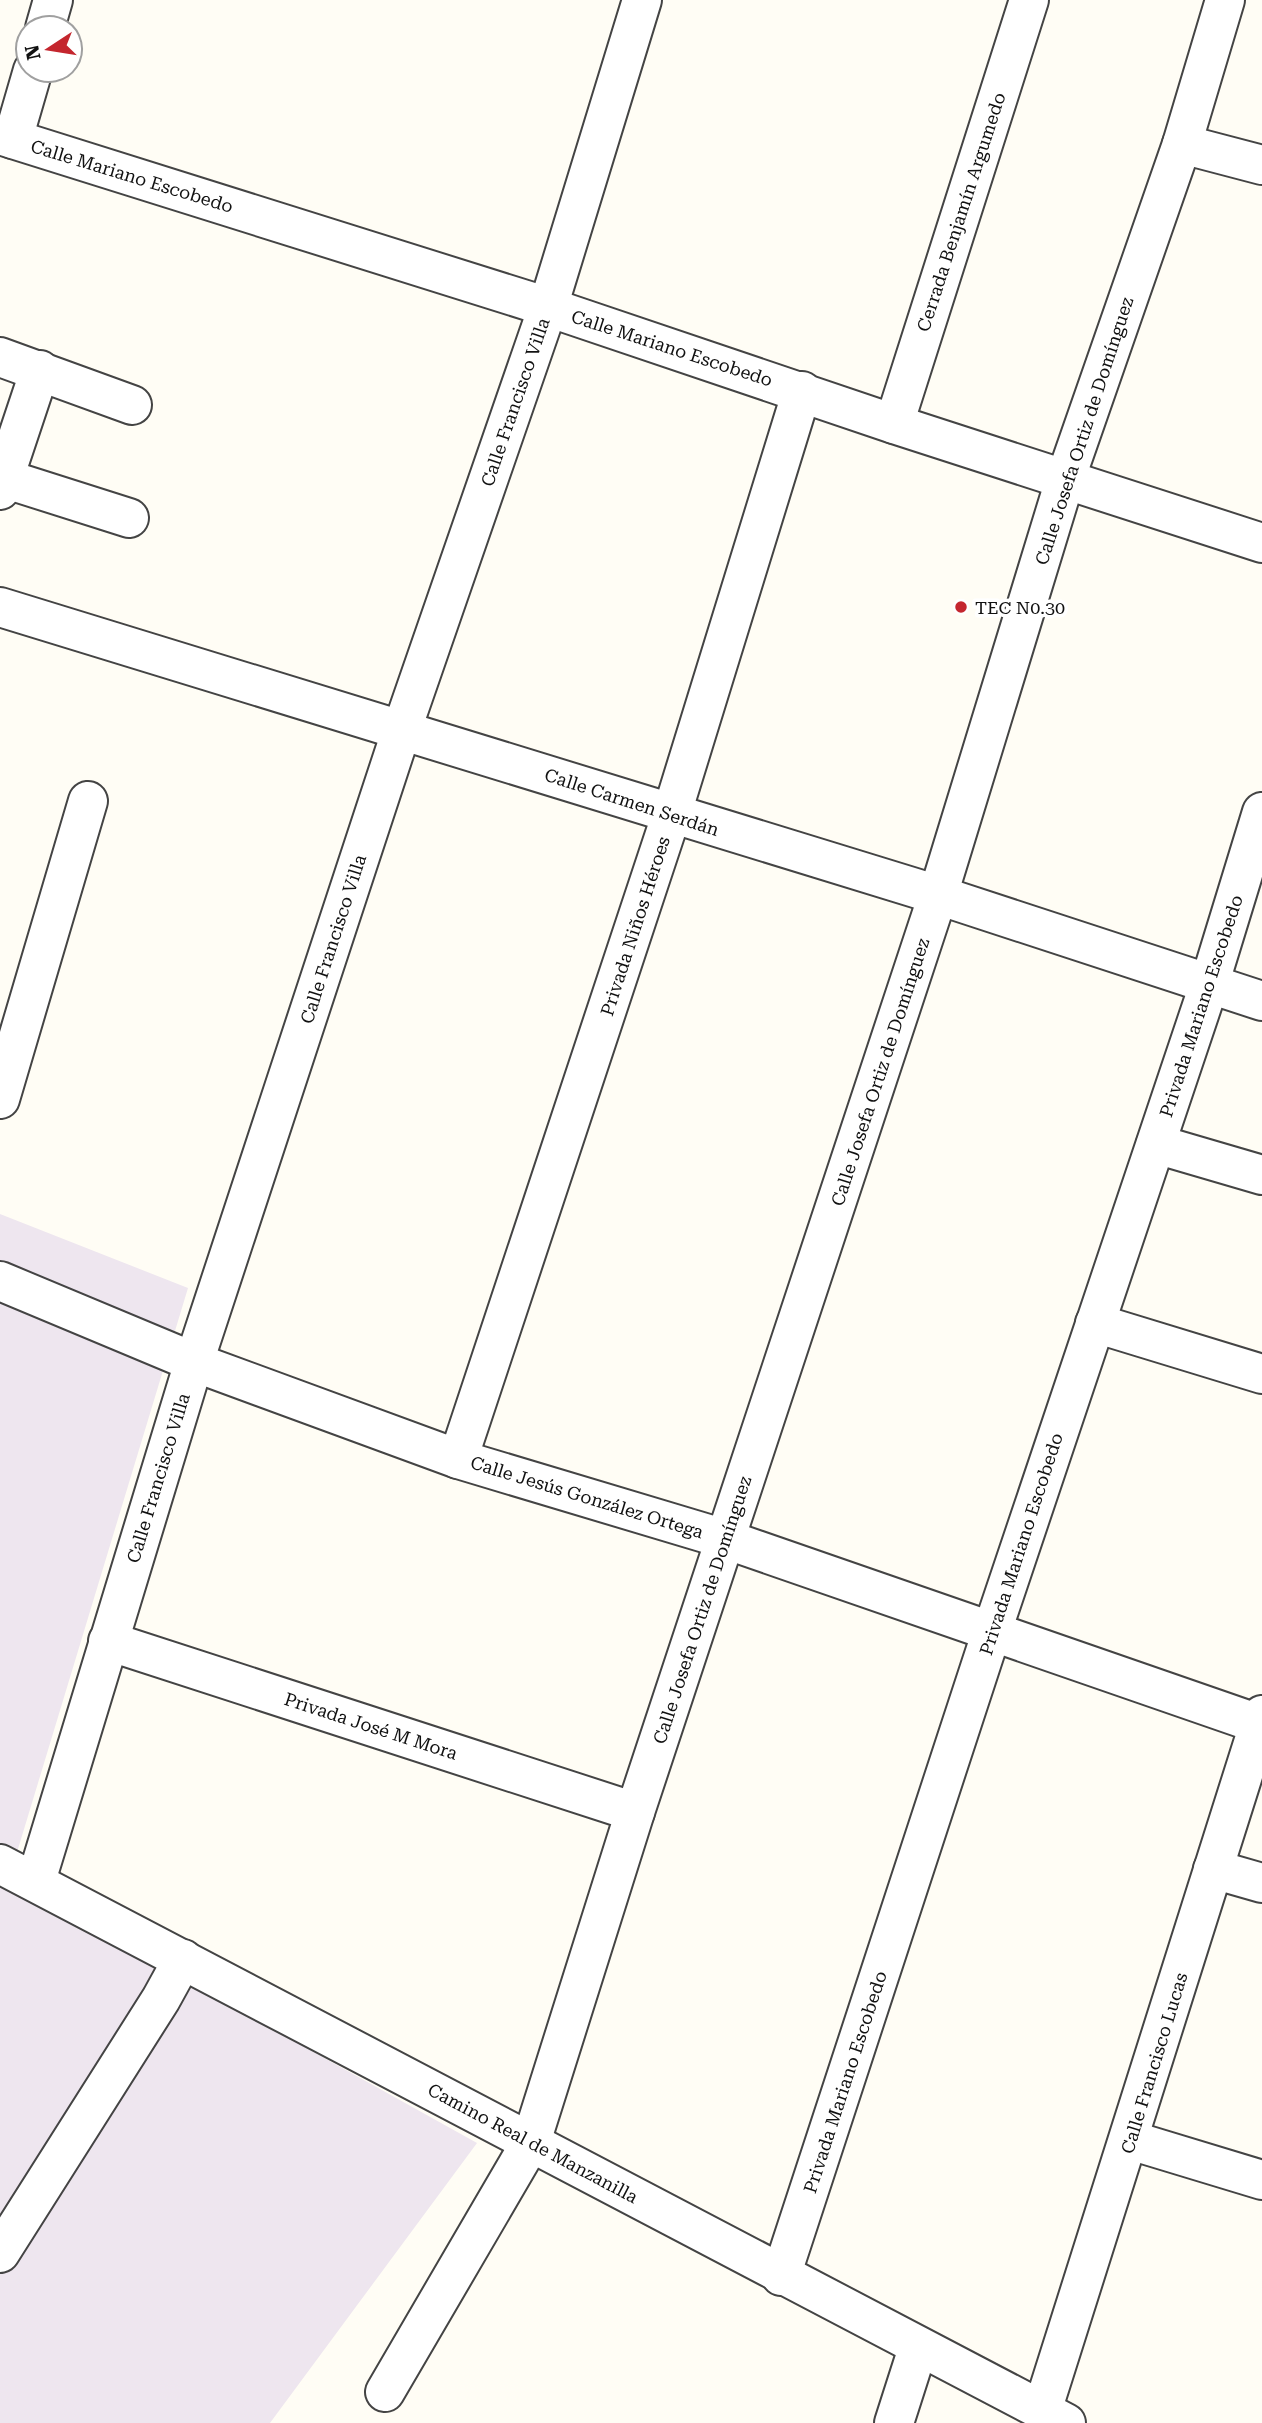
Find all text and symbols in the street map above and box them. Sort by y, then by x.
north arrow [14,14,84,84]
text: N [20,43,46,62]
street label: Cerrada Benjamín Argumedo [912,90,1010,334]
street label: Calle Mariano Escobedo [28,135,236,217]
street label: Calle Josefa Ortiz de Domínguez [1031,294,1137,568]
street label: Calle Mariano Escobedo [569,305,775,391]
street label: Calle Francisco Villa [476,315,554,489]
place label: TEC N0.30 [975,597,1065,618]
marker: TEC N0.30 [953,599,969,615]
street label: Calle Carmen Serdán [542,764,722,840]
street label: Privada Niños Héroes [596,834,674,1018]
street label: Calle Francisco Villa [296,852,370,1026]
street label: Privada Mariano Escobedo [1155,892,1247,1120]
street label: Calle Josefa Ortiz de Domínguez [827,935,933,1209]
street label: Calle Francisco Villa [122,1390,194,1566]
street label: Privada Mariano Escobedo [975,1430,1067,1658]
street label: Calle Jesús González Ortega [468,1452,706,1543]
street label: Calle Josefa Ortiz de Domínguez [649,1473,755,1747]
street label: Privada José M Mora [282,1688,460,1764]
street label: Privada Mariano Escobedo [799,1968,891,2196]
street label: Calle Francisco Lucas [1116,1970,1192,2156]
street label: Camino Real de Manzanilla [424,2079,642,2207]

